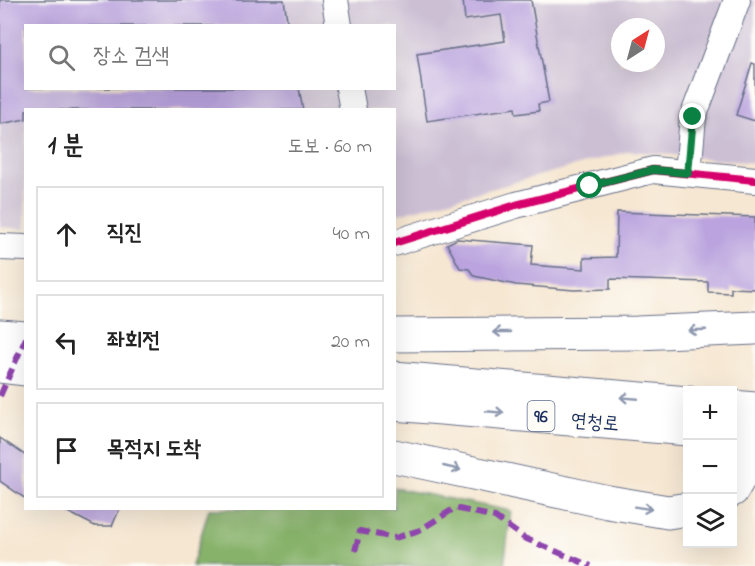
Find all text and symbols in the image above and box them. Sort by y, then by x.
north arrow [611,18,665,72]
search box [24,24,396,90]
icon: search [45,41,78,74]
text: 장소 검색 [93,41,169,73]
route end [679,103,705,129]
text: 1 분 [48,128,84,166]
text: 도보 · 60 m [288,133,372,162]
route start [576,172,602,198]
icon: ahead [50,218,83,251]
text: 직진 [107,218,142,250]
text: 40 m [333,220,370,249]
one-way arrow [687,324,707,336]
icon: left [50,326,83,359]
text: 좌회전 [107,326,160,358]
one-way arrow [492,326,512,338]
text: 20 m [331,328,370,357]
map controls [683,386,737,548]
button: + [683,386,737,440]
one-way arrow [620,392,640,403]
road number: 96 [528,401,554,431]
one-way arrow [484,407,504,418]
street label: 연청로 [569,407,620,440]
icon: arrive [50,434,83,467]
text: 목적지 도착 [107,434,201,466]
button: − [683,440,737,494]
one-way arrow [442,462,461,474]
button: layers [683,494,737,548]
one-way arrow [632,503,652,514]

